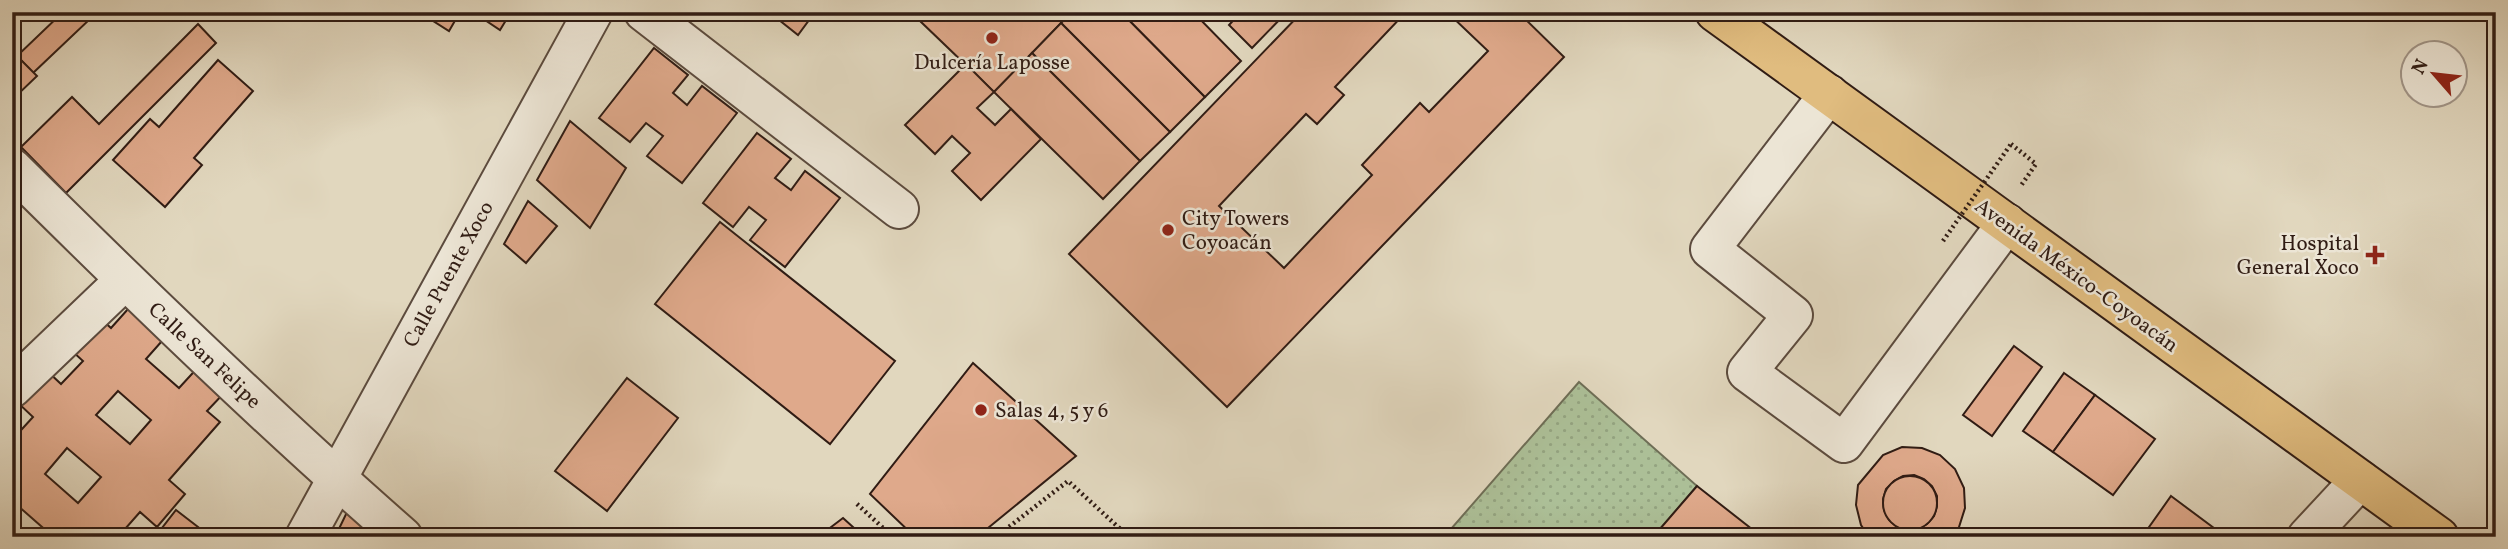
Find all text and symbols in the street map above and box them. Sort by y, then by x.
marker: Dulcería Laposse [984,30,1000,46]
north arrow [2400,38,2470,108]
place label: Dulcería Laposse [914,49,1070,78]
text: N [2406,55,2436,79]
street label: Avenida México-Coyoacán [1968,192,2184,360]
street label: Calle Puente Xoco [397,196,502,353]
place label: City Towers Coyoacán [1182,205,1289,258]
marker: City Towers Coyoacán [1160,222,1176,238]
place label: Hospital General Xoco [2237,230,2359,283]
marker: Hospital General Xoco [2365,245,2385,265]
street label: Calle San Felipe [141,296,267,416]
place label: Salas 4, 5 y 6 [995,397,1108,426]
marker: Salas 4, 5 y 6 [973,402,989,418]

